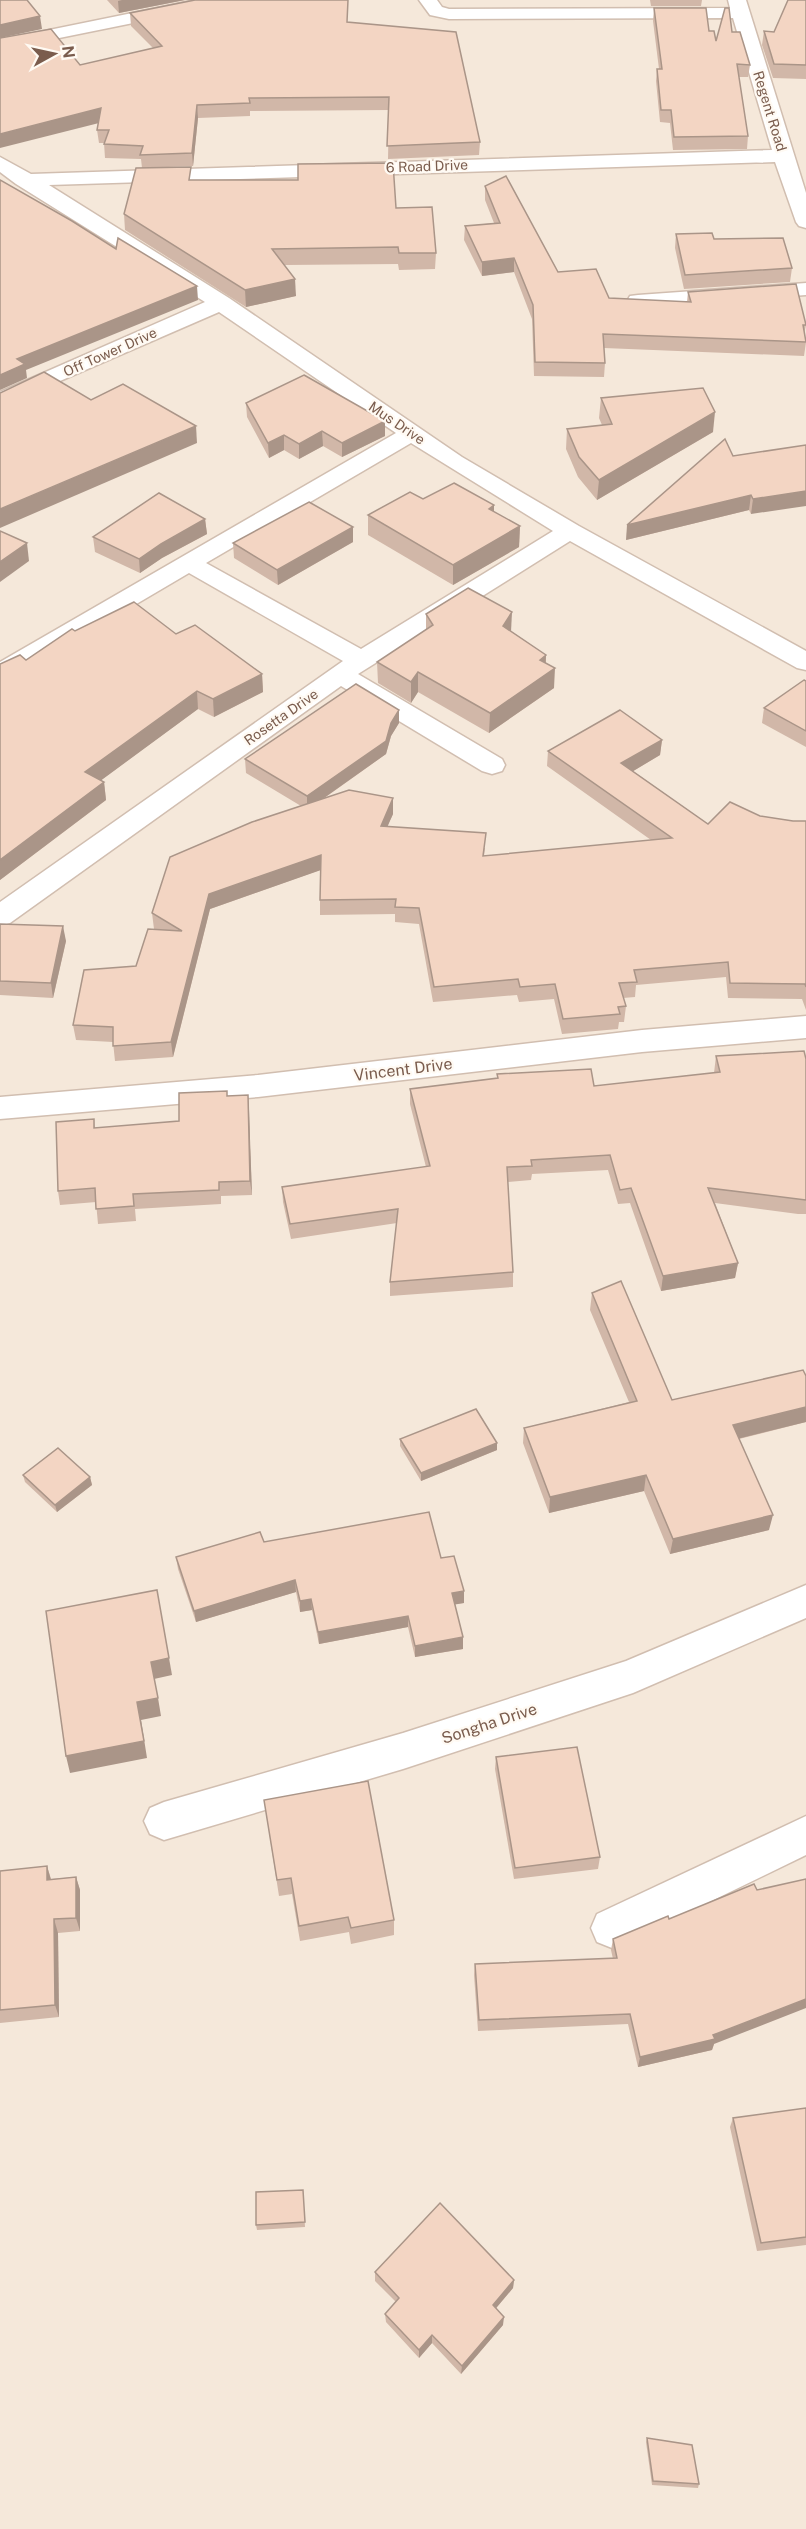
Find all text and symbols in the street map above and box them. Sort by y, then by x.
north arrow [24,24,84,84]
text: N [58,44,79,60]
street label: Regent Road [750,69,790,153]
street label: 6 Road Drive [386,157,468,175]
street label: Off Tower Drive [61,324,159,380]
street label: Mus Drive [366,398,428,448]
street label: Rosetta Drive [241,686,321,748]
street label: Vincent Drive [353,1054,453,1085]
street label: Songha Drive [439,1699,539,1748]

